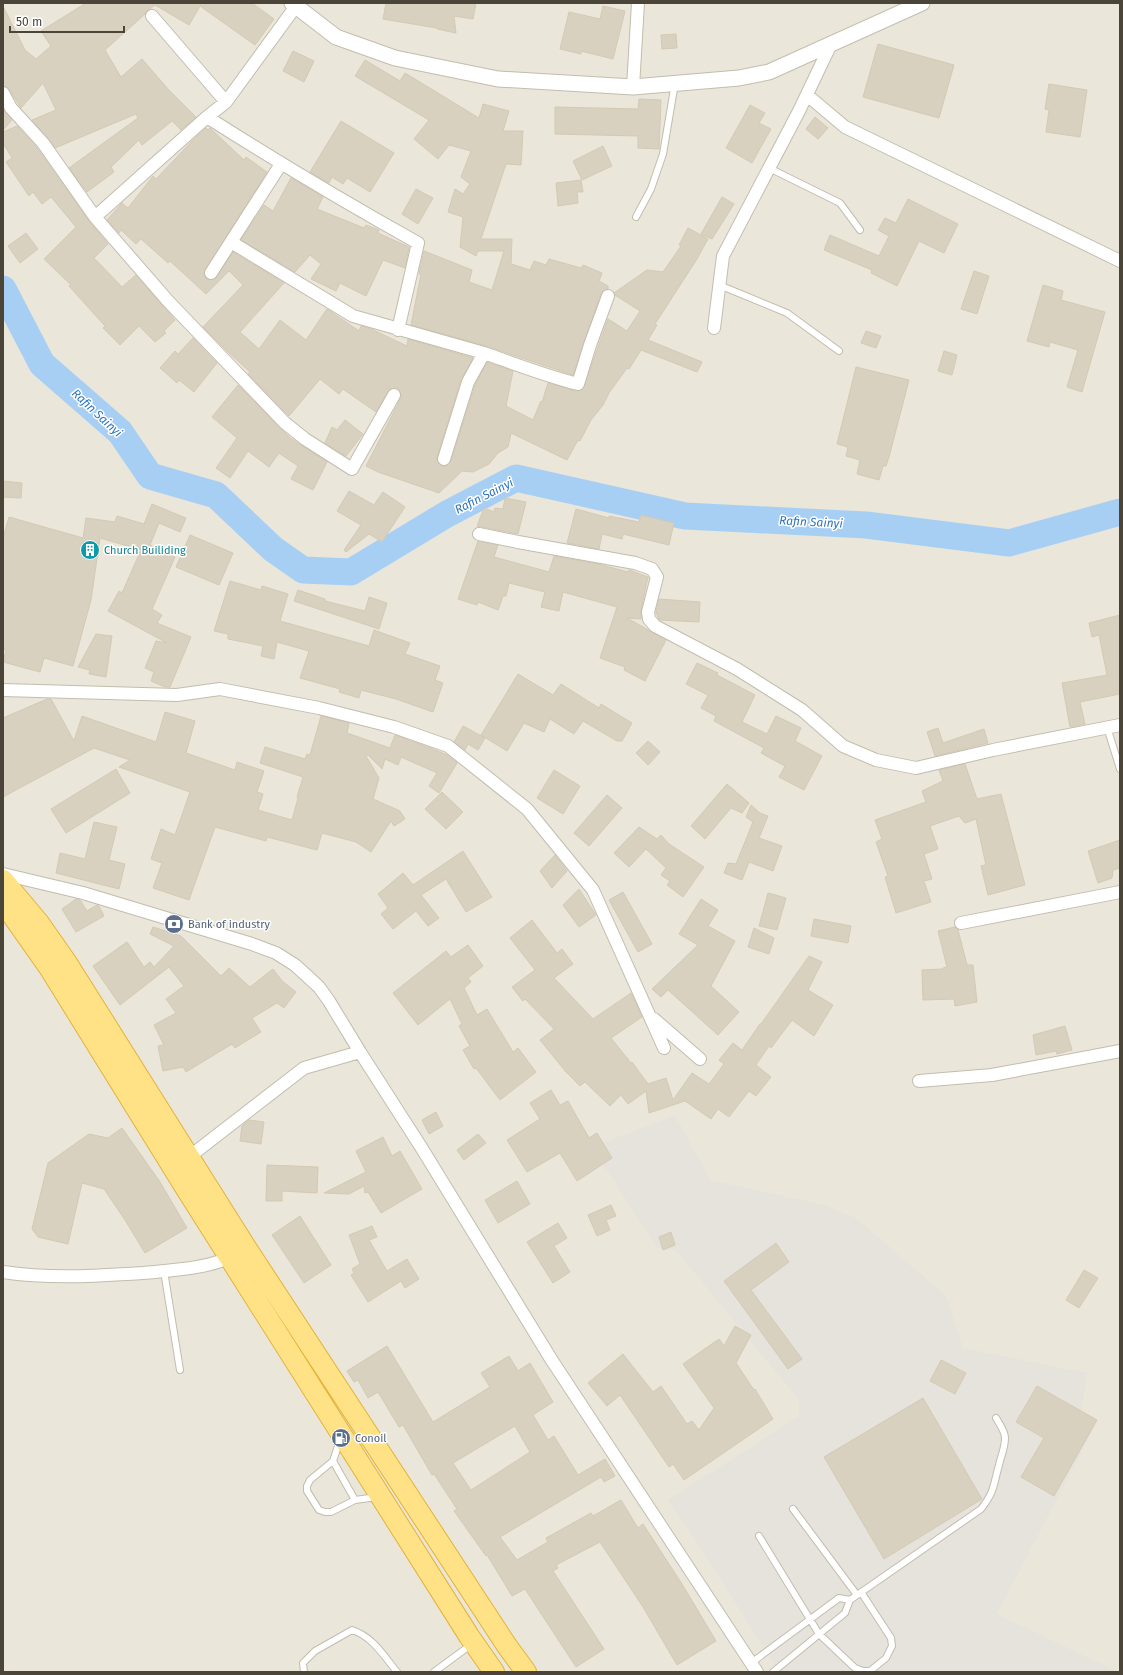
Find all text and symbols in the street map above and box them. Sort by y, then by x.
scale bar [10,8,124,34]
text: 50 m [16,15,42,29]
water label: Rafin Sainyi [69,386,125,440]
water label: Rafin Sainyi [452,475,516,517]
water label: Rafin Sainyi [779,513,844,531]
building icon: Church Builiding [79,539,101,561]
place label: Church Builiding [104,544,186,557]
bank icon: Bank of industry [163,913,185,935]
place label: Bank of industry [188,918,271,931]
fuel station icon: Conoil [330,1427,352,1449]
place label: Conoil [355,1432,387,1445]

